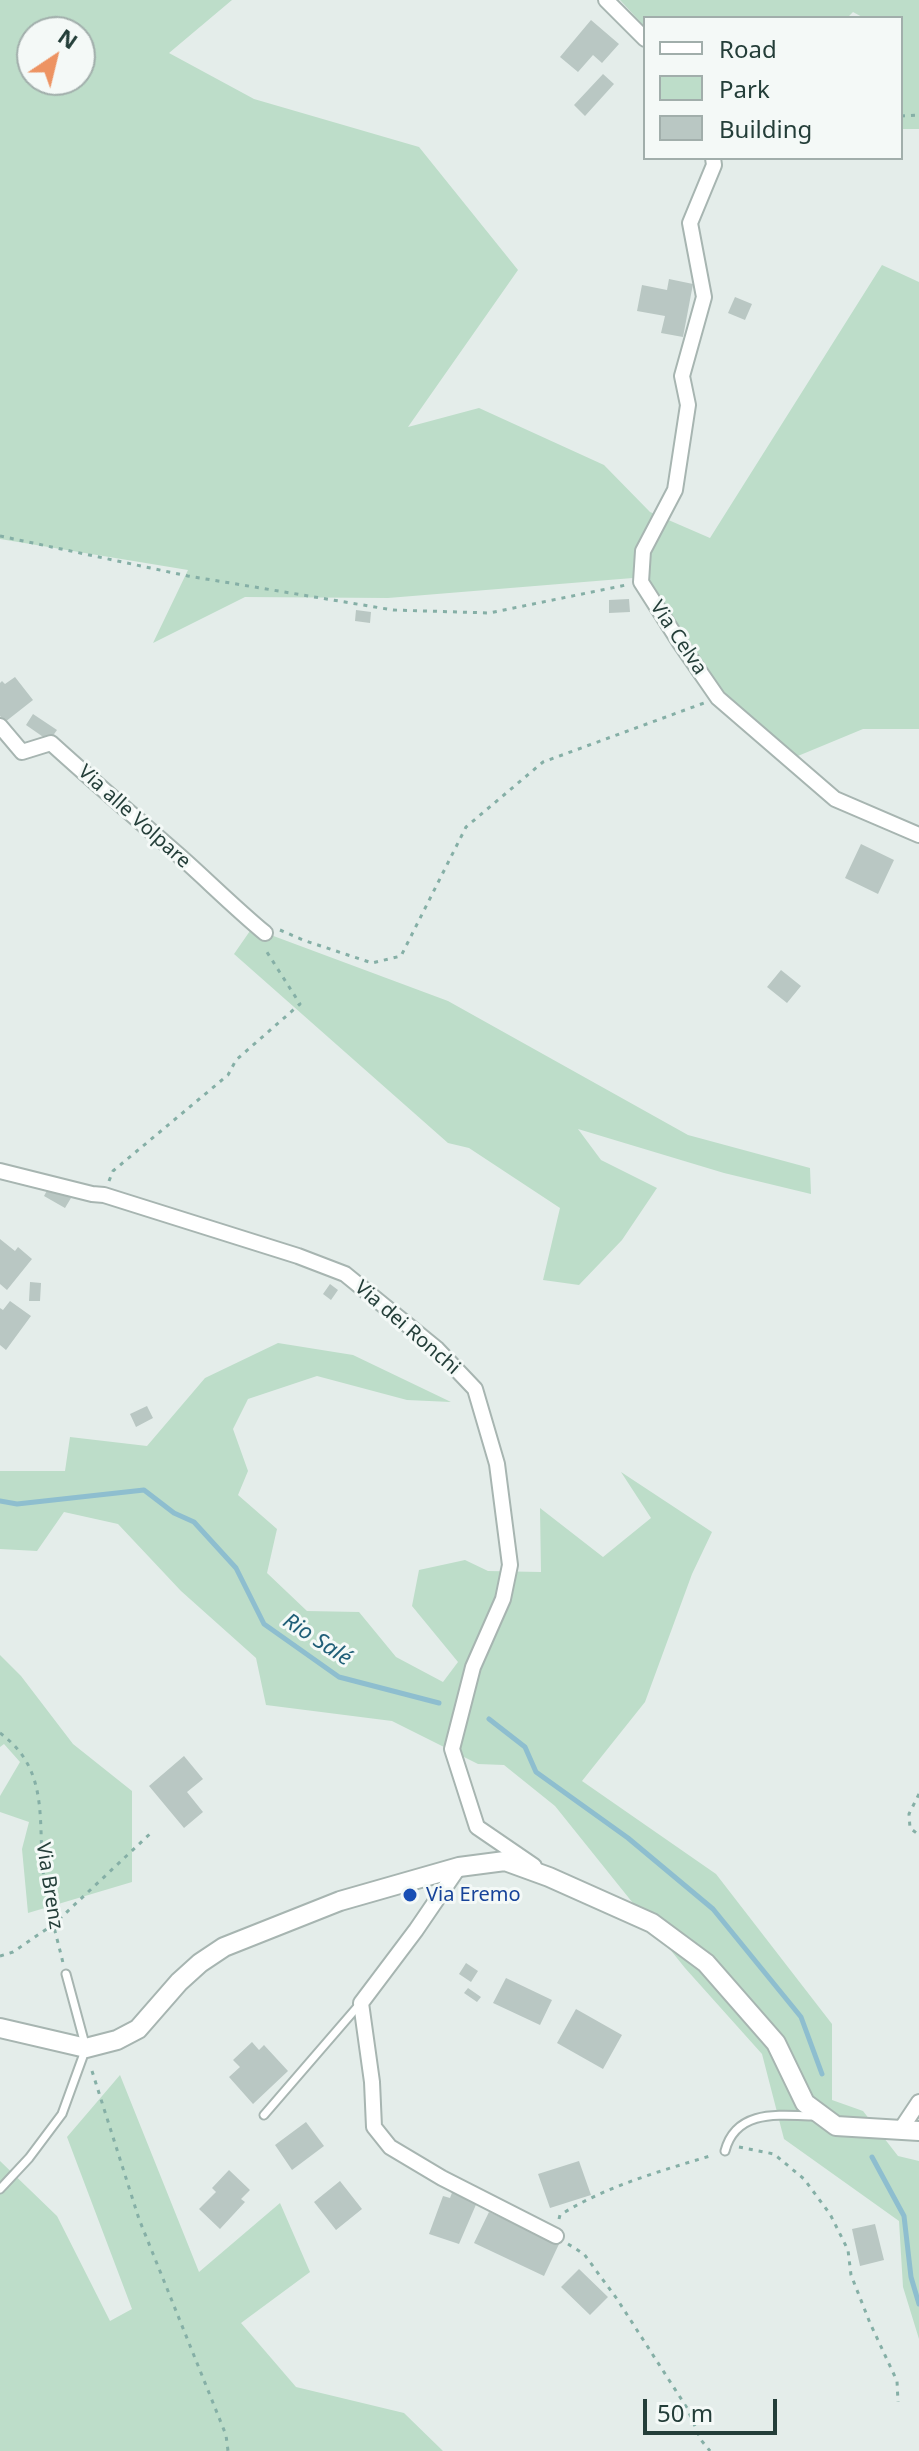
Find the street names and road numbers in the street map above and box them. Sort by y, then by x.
street label: Via Celva [645,596,711,680]
street label: Via alle Volpare [73,760,195,874]
street label: Via dei Ronchi [349,1276,465,1380]
street label: Via Brenz [30,1841,68,1931]

